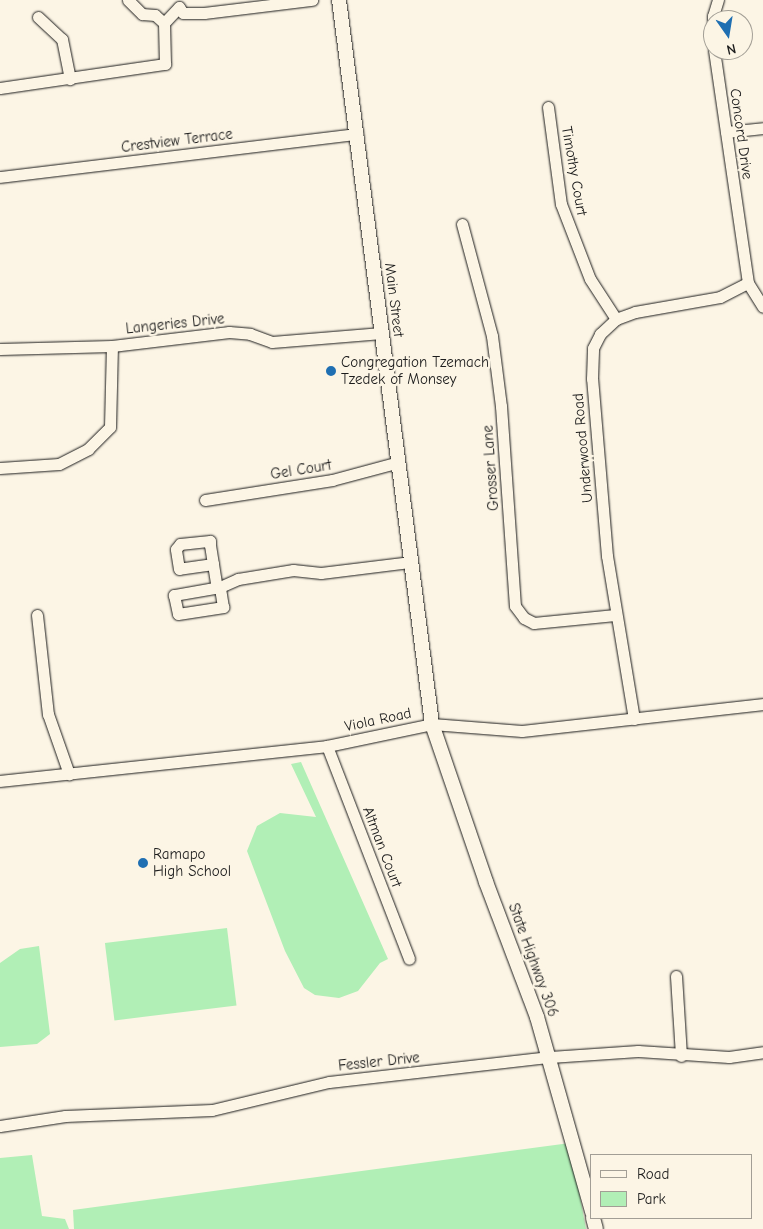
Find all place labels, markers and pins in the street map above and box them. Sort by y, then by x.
place label: Congregation Tzemach Tzedek of Monsey [341,353,489,388]
marker: Congregation Tzemach Tzedek of Monsey [325,365,337,377]
place label: Ramapo High School [153,845,231,880]
marker: Ramapo High School [137,857,149,869]

